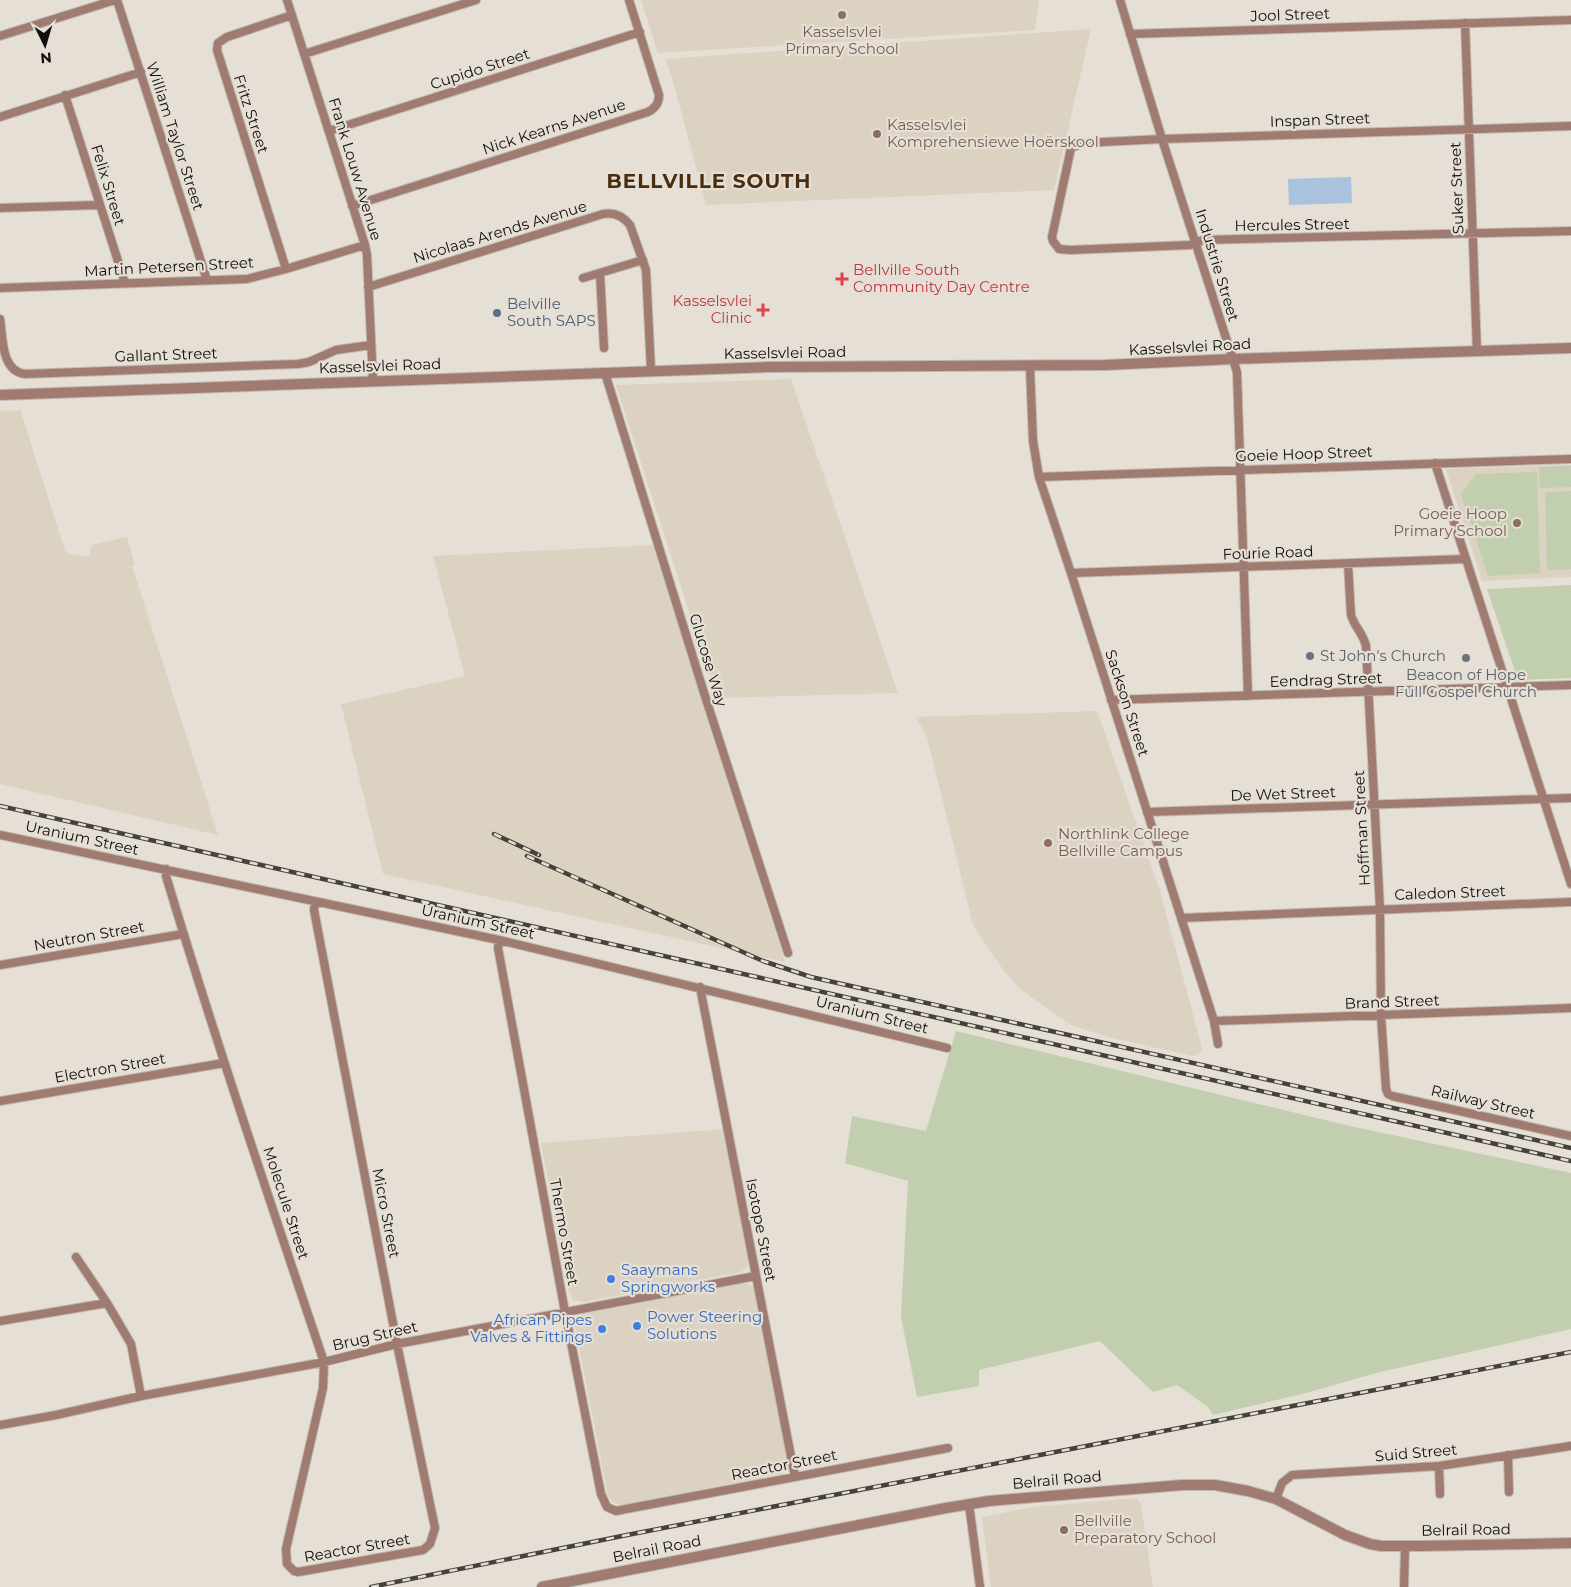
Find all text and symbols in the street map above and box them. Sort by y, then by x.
street label: Jool Street [1249,4,1330,25]
marker: Kasselsvlei Primary School [836,9,848,21]
north arrow [20,20,70,70]
place label: Kasselsvlei Primary School [785,22,899,58]
street label: Cupido Street [428,43,532,94]
text: N [40,48,53,67]
street label: William Taylor Street [143,59,208,212]
street label: Fritz Street [230,72,273,156]
street label: Nick Kearns Avenue [480,94,628,159]
street label: Frank Louw Avenue [325,95,386,243]
street label: Inspan Street [1269,108,1370,131]
place label: Kasselsvlei Komprehensiewe Hoërskool [887,115,1099,151]
marker: Kasselsvlei Komprehensiewe Hoërskool [871,128,883,140]
street label: Felix Street [87,142,130,228]
street label: Suker Street [1445,142,1468,234]
district label: BELLVILLE SOUTH [607,169,811,193]
street label: Nicolaas Arends Avenue [411,196,589,267]
street label: Industrie Street [1191,206,1244,323]
street label: Hercules Street [1234,214,1350,235]
street label: Martin Petersen Street [84,253,254,280]
place label: Bellville South Community Day Centre [853,260,1030,296]
marker: Bellville South Community Day Centre [835,272,849,286]
place label: Kasselsvlei Clinic [673,291,752,327]
place label: Belville South SAPS [507,294,596,330]
marker: Kasselsvlei Clinic [756,303,770,317]
marker: Belville South SAPS [491,307,503,319]
street label: Kasselsvlei Road [1128,334,1252,359]
street label: Kasselsvlei Road [724,342,846,363]
street label: Gallant Street [114,343,218,366]
street label: Kasselsvlei Road [318,354,442,377]
street label: Goeie Hoop Street [1235,442,1373,465]
place label: Goeie Hoop Primary School [1393,504,1507,540]
marker: Goeie Hoop Primary School [1511,517,1523,529]
street label: Fourie Road [1222,541,1314,564]
street label: Glucose Way [685,611,732,709]
place label: St John's Church [1320,646,1446,665]
street label: Sackson Street [1101,647,1154,759]
marker: St John's Church [1304,650,1316,662]
marker: Beacon of Hope Full Gospel Church [1460,652,1472,664]
place label: Beacon of Hope Full Gospel Church [1395,665,1537,701]
street label: Eendrag Street [1269,668,1383,691]
street label: Hoffman Street [1349,770,1374,886]
street label: De Wet Street [1230,782,1336,805]
street label: Uranium Street [24,816,141,859]
place label: Northlink College Bellville Campus [1058,824,1189,860]
marker: Northlink College Bellville Campus [1042,837,1054,849]
street label: Caledon Street [1394,881,1506,904]
street label: Uranium Street [420,900,537,943]
street label: Neutron Street [32,916,146,955]
street label: Brand Street [1344,990,1440,1013]
street label: Uranium Street [814,991,930,1038]
street label: Electron Street [53,1048,167,1087]
street label: Railway Street [1429,1080,1537,1123]
street label: Molecule Street [259,1144,314,1262]
street label: Micro Street [368,1166,405,1260]
street label: Thermo Street [546,1177,583,1287]
street label: Isotope Street [742,1177,781,1283]
place label: Saaymans Springworks [621,1260,715,1296]
marker: Saaymans Springworks [605,1273,617,1285]
place label: Power Steering Solutions [647,1307,762,1343]
place label: African Pipes Valves & Fittings [470,1310,592,1346]
street label: Brug Street [330,1316,419,1355]
marker: Power Steering Solutions [631,1320,643,1332]
marker: African Pipes Valves & Fittings [596,1323,608,1335]
street label: Suid Street [1374,1439,1458,1466]
street label: Reactor Street [729,1445,839,1484]
street label: Belrail Road [1011,1466,1103,1493]
place label: Bellville Preparatory School [1074,1511,1216,1547]
street label: Belrail Road [1421,1519,1511,1540]
marker: Bellville Preparatory School [1058,1524,1070,1536]
street label: Reactor Street [302,1529,412,1566]
street label: Belrail Road [611,1531,703,1566]

